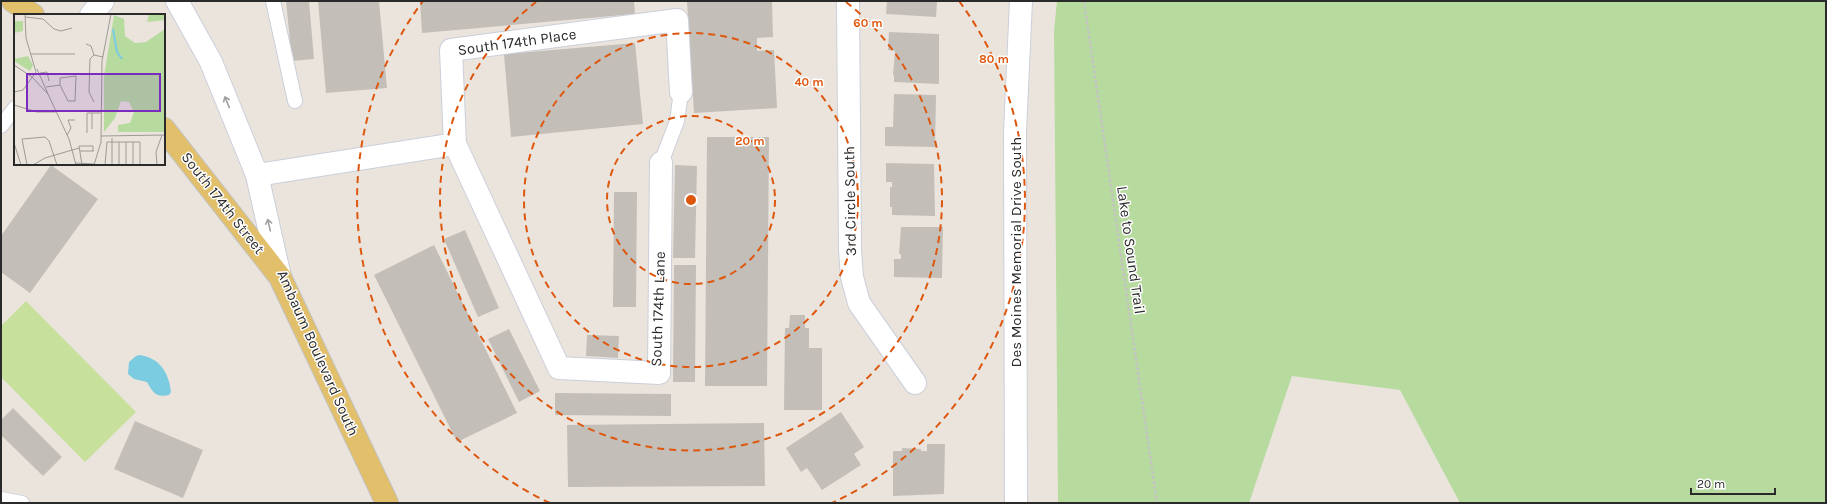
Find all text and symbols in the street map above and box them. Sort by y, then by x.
inset map [14,14,165,165]
text: 60 m [853,16,883,30]
street label: South 174th Place [457,25,577,59]
text: 80 m [979,52,1009,66]
text: 40 m [794,75,824,89]
one-way arrow [223,97,231,109]
text: 20 m [735,134,765,148]
street label: Des Moines Memorial Drive South [1007,137,1025,367]
street label: 3rd Circle South [840,146,860,256]
street label: South 174th Street [178,148,269,258]
street label: Lake to Sound Trail [1113,185,1149,315]
centre of rings [684,193,698,207]
one-way arrow [264,219,272,232]
street label: South 174th Lane [647,251,669,367]
street label: Ambaum Boulevard South [273,267,363,439]
scale bar [1691,470,1775,496]
text: 20 m [1697,477,1725,491]

